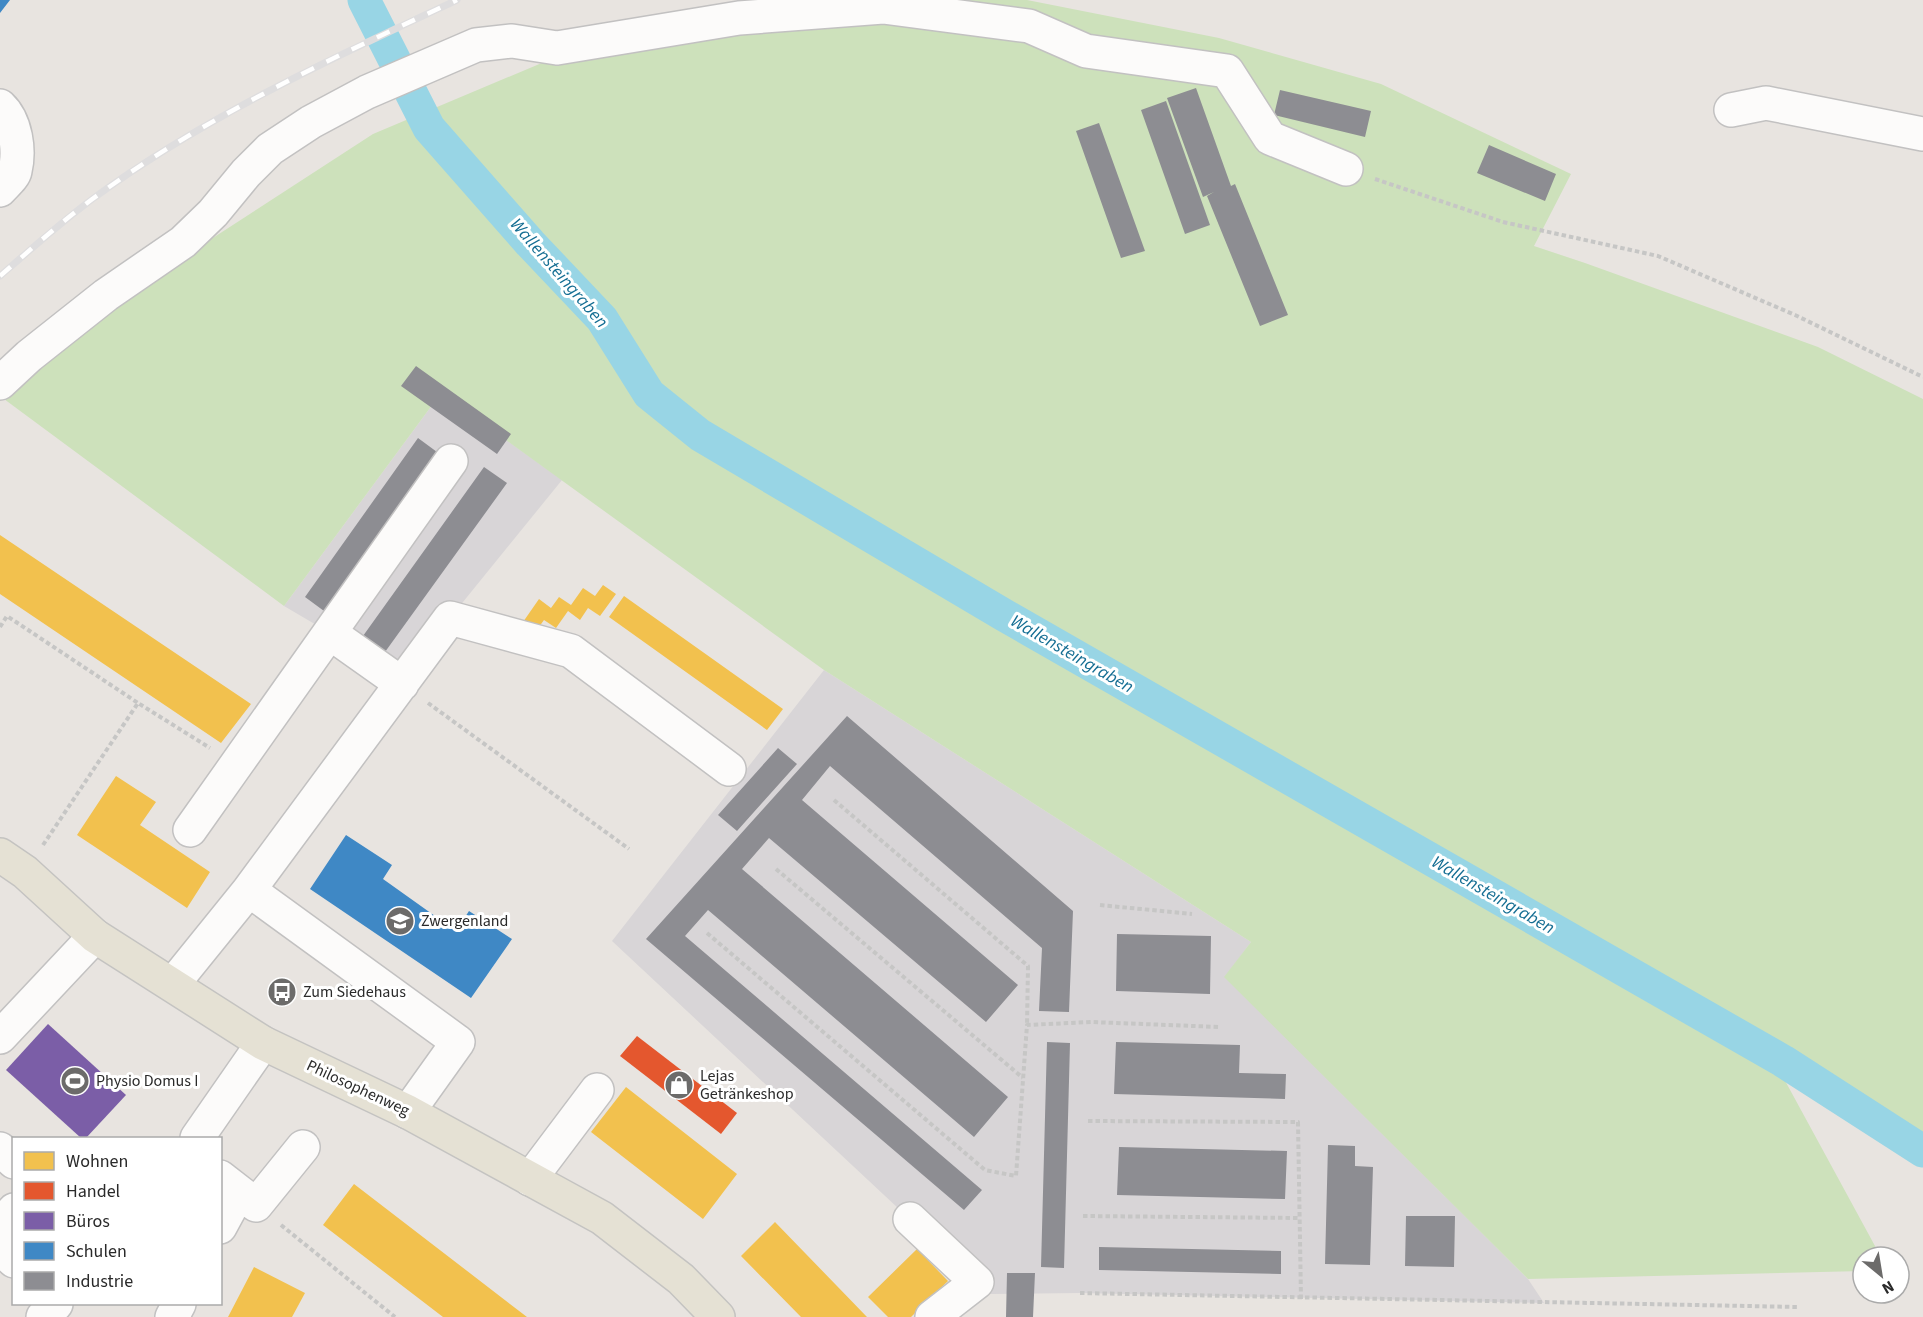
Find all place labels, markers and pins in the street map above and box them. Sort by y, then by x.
school or university icon: Zwergenland [384,905,416,937]
place label: Zwergenland [421,910,508,932]
bus stop icon: Zum Siedehaus [266,976,298,1008]
place label: Zum Siedehaus [303,981,406,1003]
sports icon: Physio Domus I [59,1065,91,1097]
place label: Lejas Getränkeshop [700,1065,794,1105]
shop icon: Lejas Getränkeshop [663,1069,695,1101]
place label: Physio Domus I [96,1070,198,1092]

